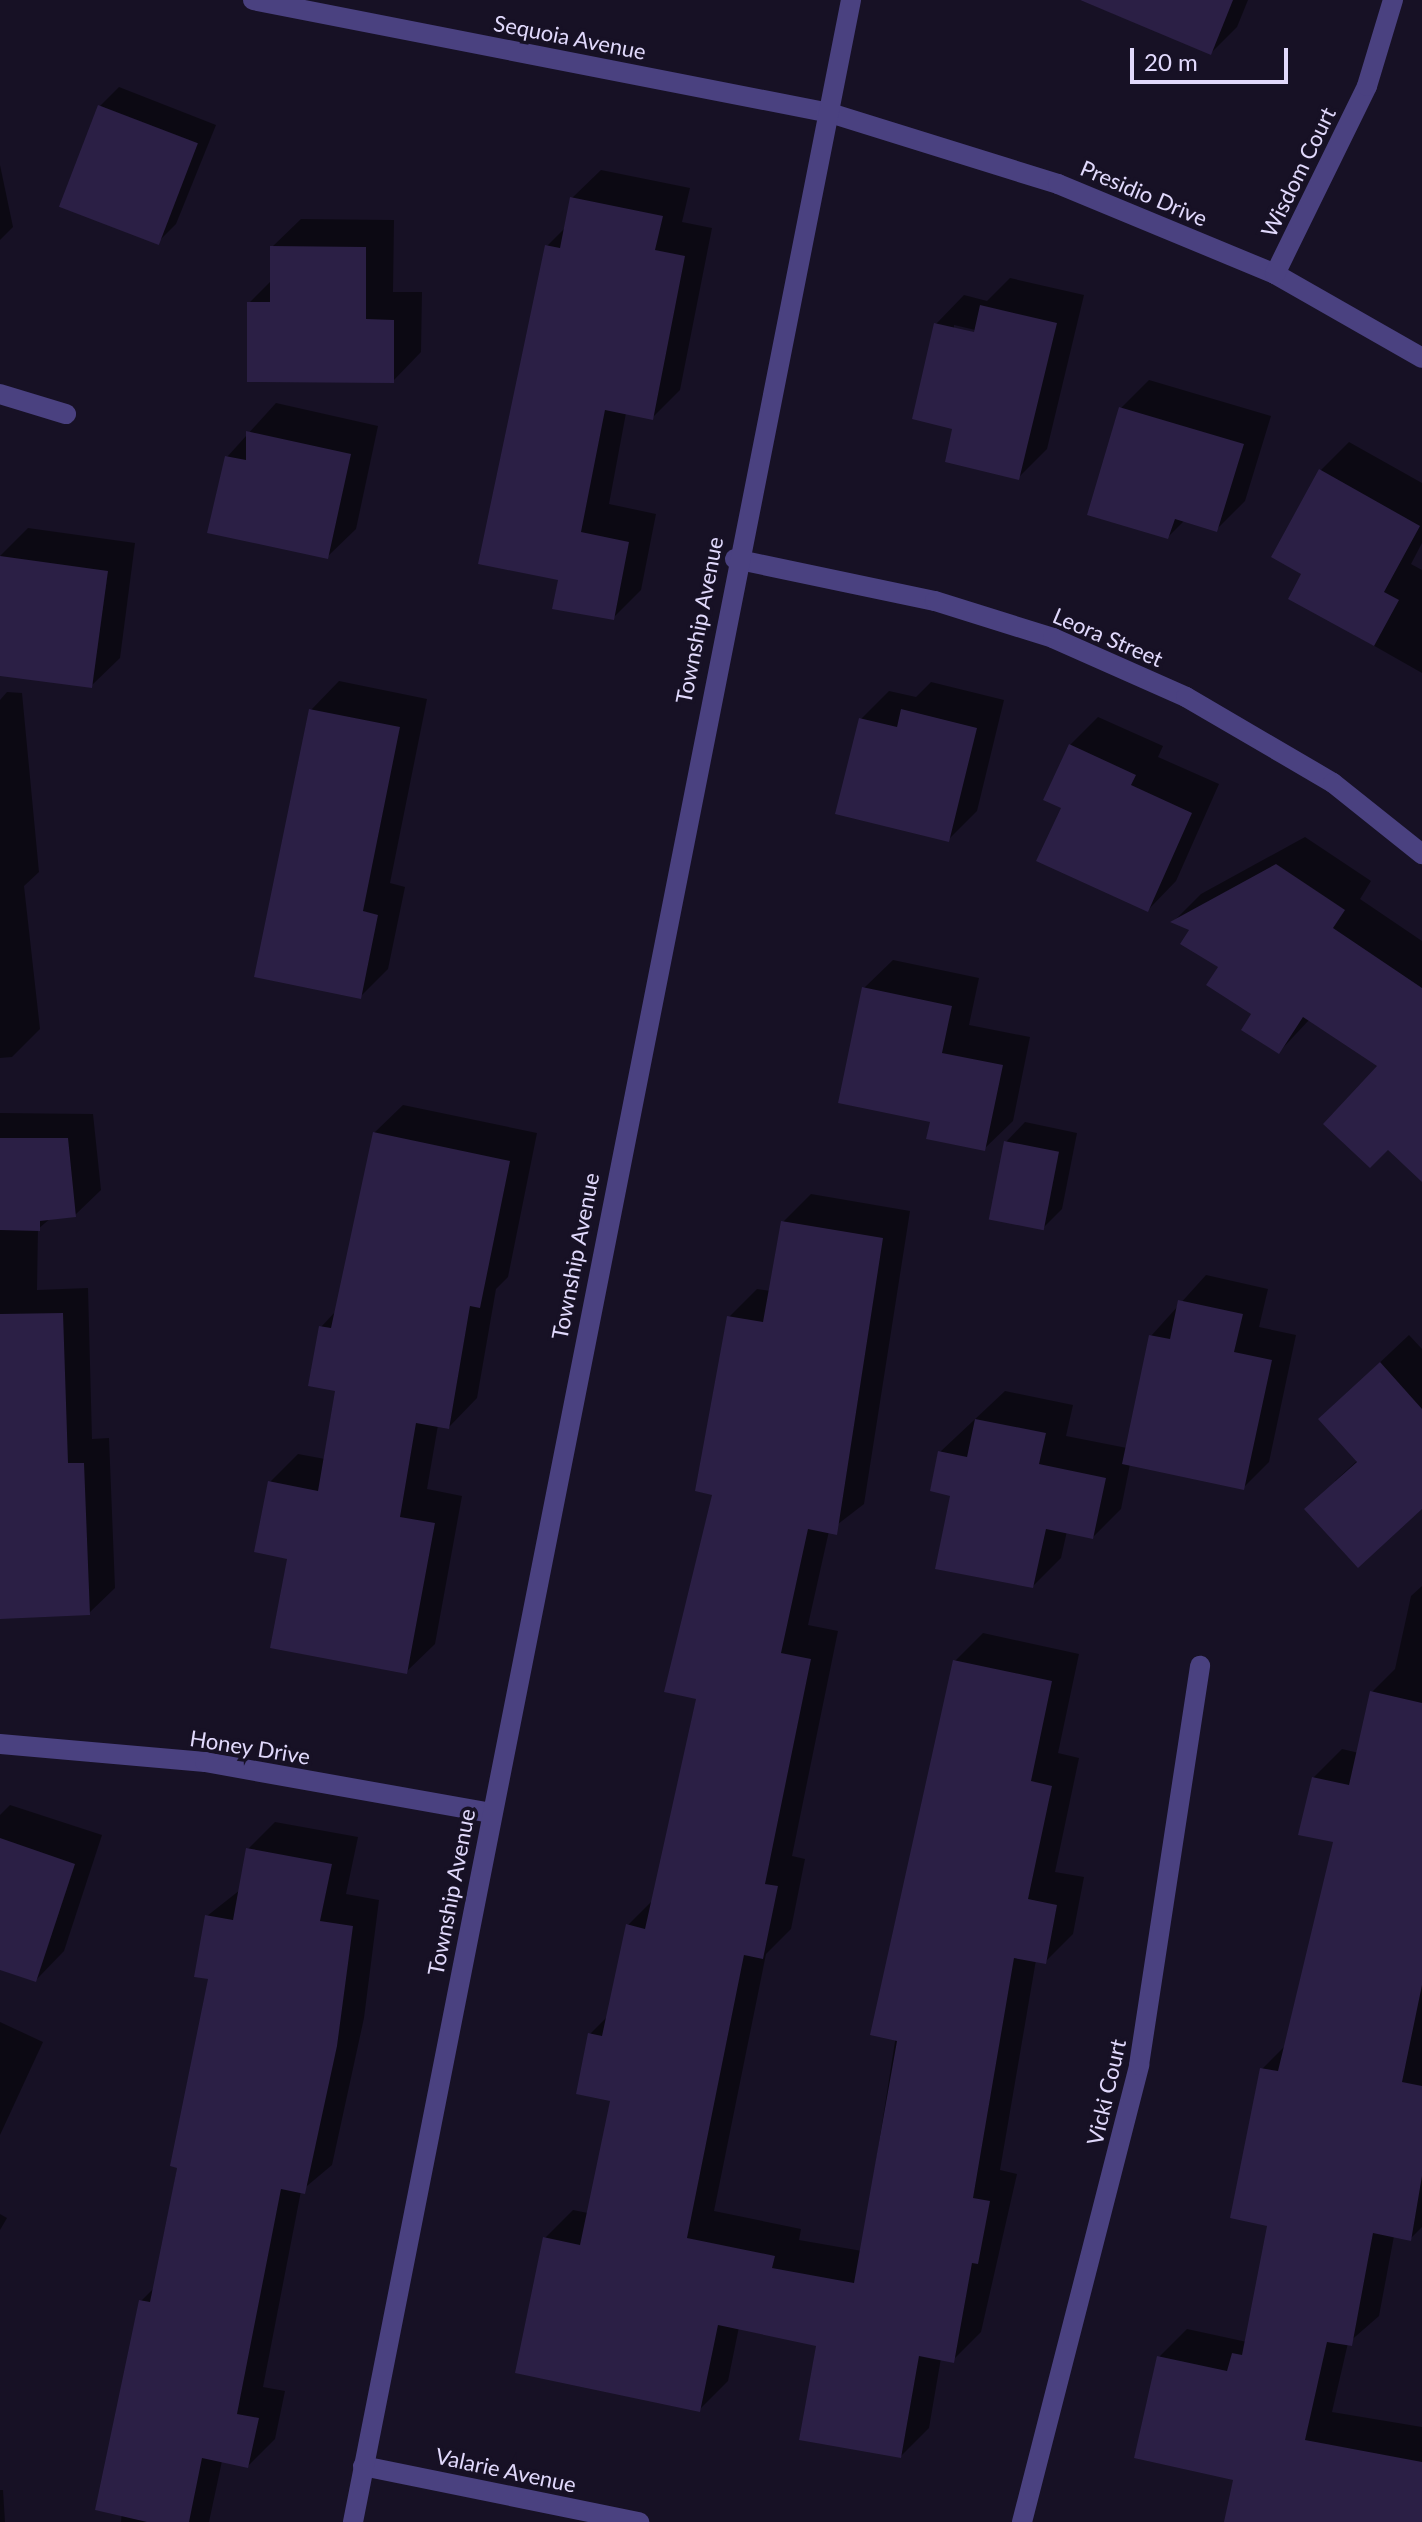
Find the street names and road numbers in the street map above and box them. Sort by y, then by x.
street label: Sequoia Avenue [491,9,649,65]
street label: Wisdom Court [1255,103,1341,241]
street label: Presidio Drive [1077,154,1211,232]
street label: Township Avenue [670,534,728,706]
street label: Leora Street [1049,602,1167,672]
street label: Township Avenue [546,1170,604,1342]
street label: Honey Drive [188,1724,312,1770]
street label: Township Avenue [422,1806,480,1978]
street label: Vicki Court [1081,2036,1131,2148]
street label: Valarie Avenue [433,2442,579,2498]

